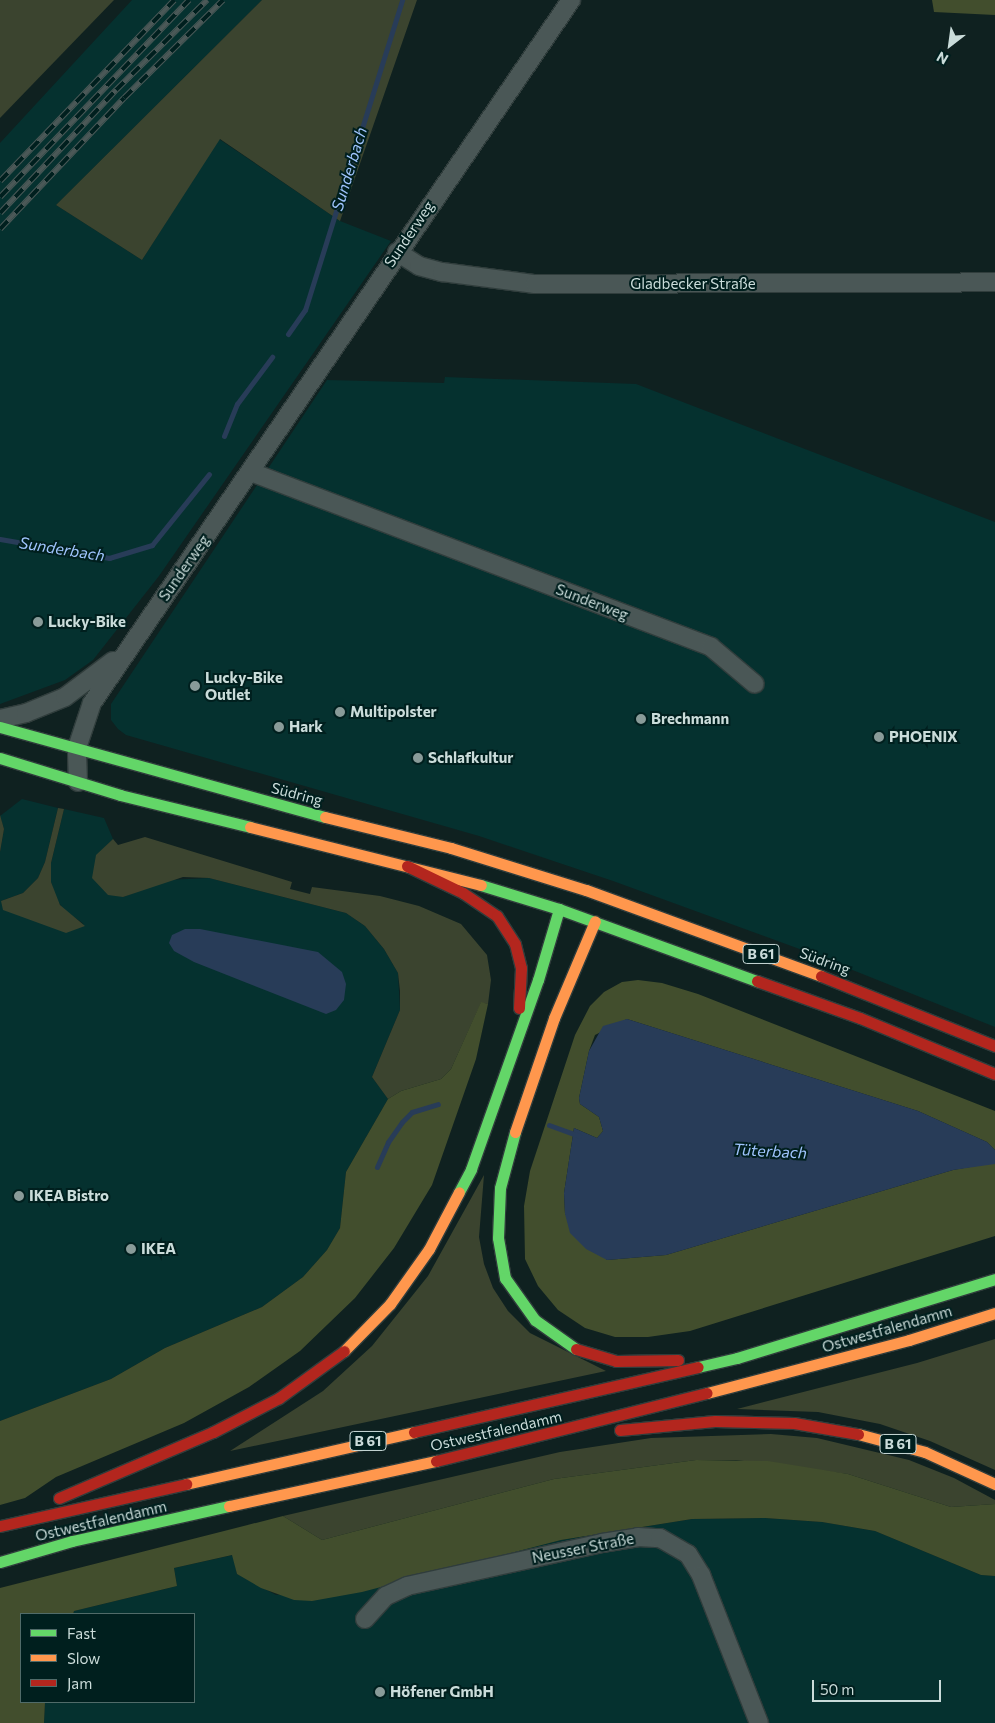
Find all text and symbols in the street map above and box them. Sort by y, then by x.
north arrow [925,20,975,70]
text: N [933,48,951,68]
water label: Sunderbach [327,125,371,213]
street label: Sunderweg [380,197,438,271]
street label: Gladbecker Straße [630,275,756,293]
street label: Sunderweg [155,532,213,604]
water label: Sunderbach [18,533,106,565]
street label: Sunderweg [553,580,631,624]
place label: Lucky-Bike [48,613,126,631]
marker: Lucky-Bike [32,616,44,628]
place label: Lucky-Bike Outlet [205,668,283,703]
marker: Lucky-Bike Outlet [189,680,201,692]
place label: Multipolster [350,703,437,721]
marker: Multipolster [334,706,346,718]
place label: Brechmann [651,710,729,728]
marker: Brechmann [635,713,647,725]
place label: Hark [289,718,323,736]
marker: Hark [273,721,285,733]
place label: PHOENIX [889,728,958,746]
marker: PHOENIX [873,731,885,743]
place label: Schlafkultur [428,749,513,767]
marker: Schlafkultur [412,752,424,764]
street label: Südring [269,779,325,809]
road number: B 61 [742,942,780,966]
street label: Südring [797,944,853,978]
water label: Tüterbach [733,1139,807,1163]
place label: IKEA Bistro [29,1187,109,1205]
marker: IKEA Bistro [13,1190,25,1202]
place label: IKEA [141,1240,176,1258]
marker: IKEA [125,1243,137,1255]
street label: Ostwestfalendamm [820,1302,954,1356]
street label: Ostwestfalendamm [428,1407,564,1455]
road number: B 61 [349,1430,387,1452]
road number: B 61 [879,1432,917,1456]
street label: Ostwestfalendamm [33,1497,169,1545]
street label: Neusser Straße [530,1529,636,1567]
legend [20,1613,195,1703]
text: Fast [67,1624,96,1642]
text: Slow [67,1649,100,1667]
scale bar [815,1670,944,1702]
text: Jam [67,1674,92,1692]
text: 50 m [820,1680,854,1698]
place label: Höfener GmbH [390,1683,494,1701]
marker: Höfener GmbH [374,1686,386,1698]

